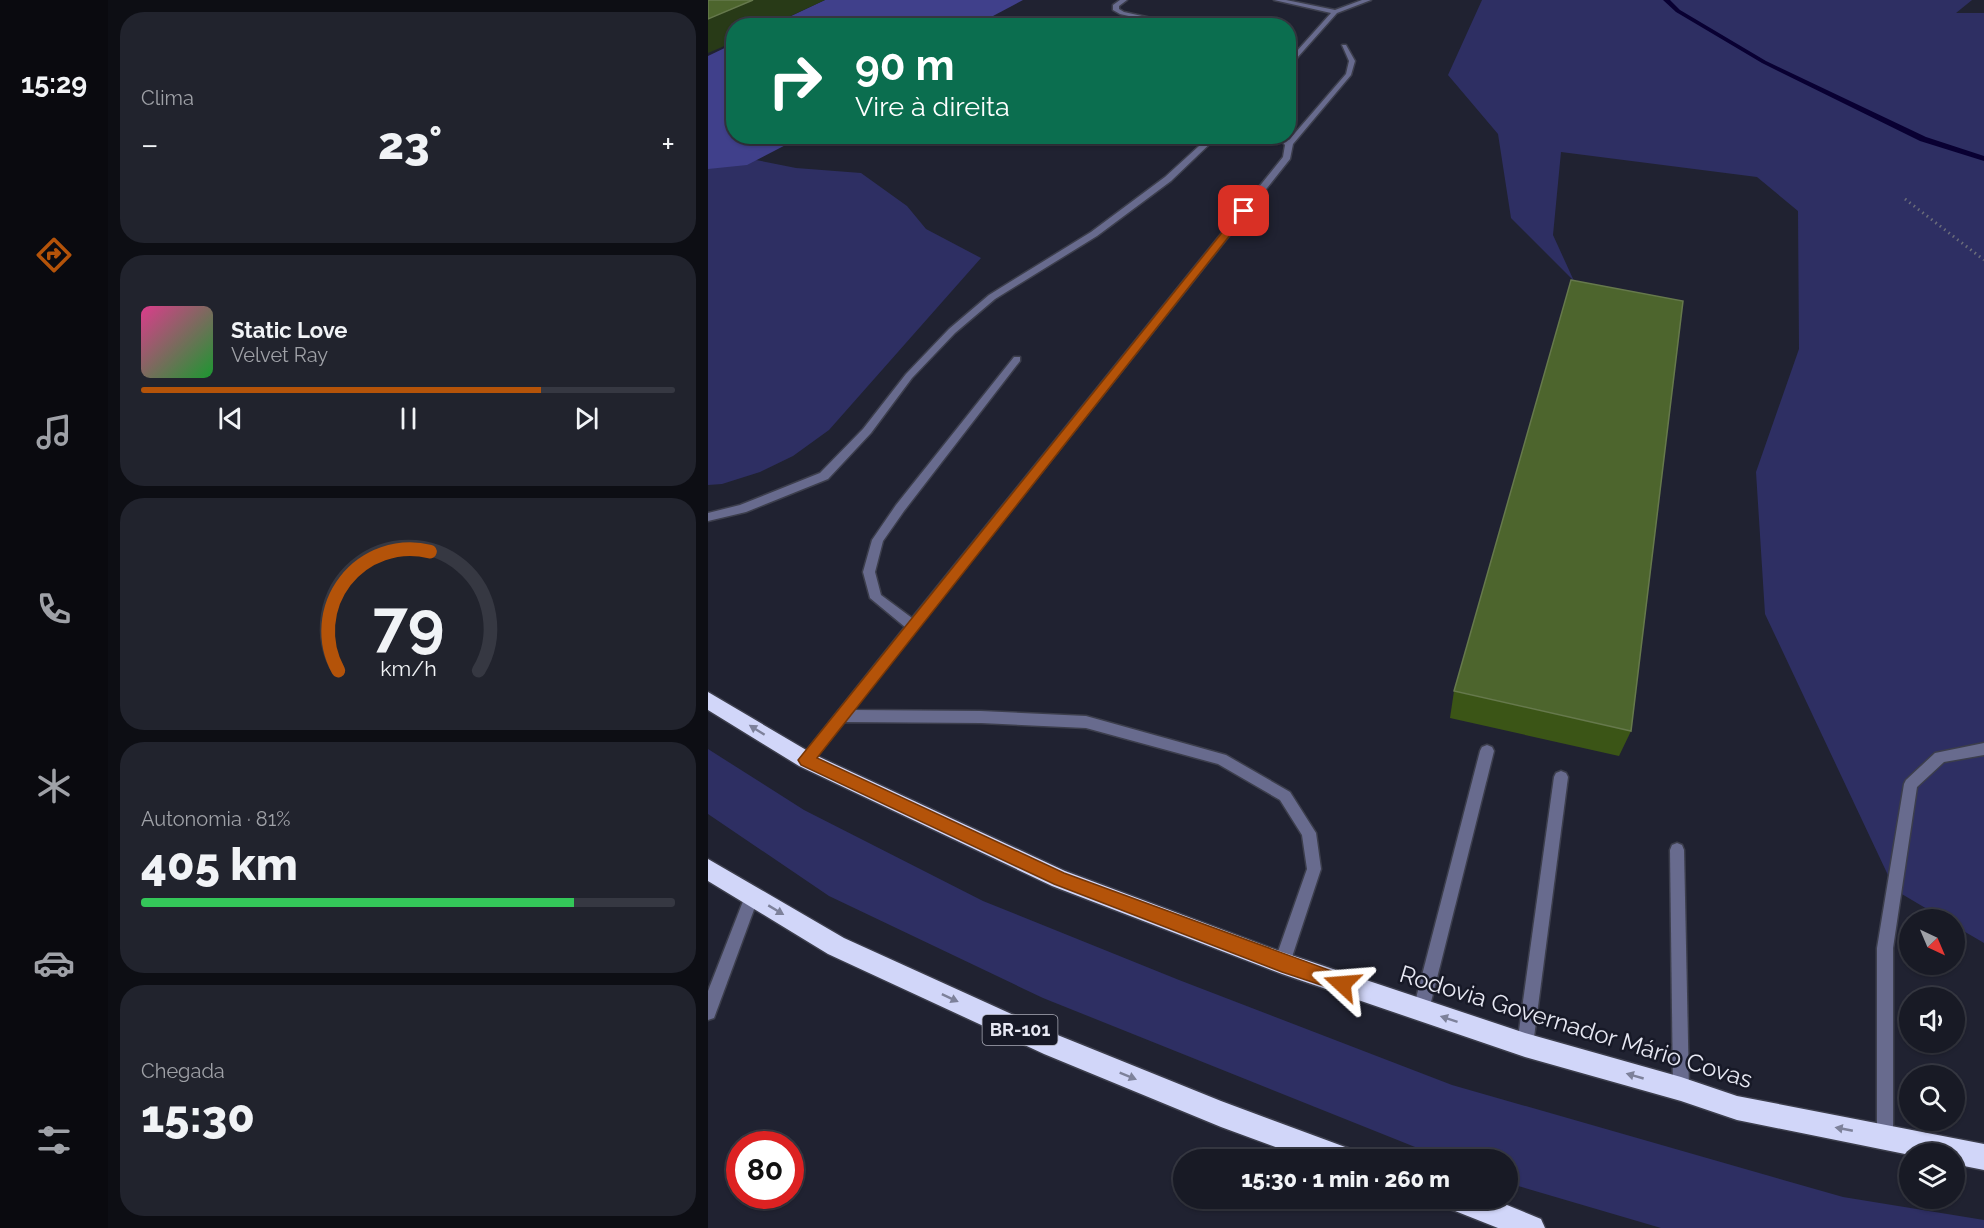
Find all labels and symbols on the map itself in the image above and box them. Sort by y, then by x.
pin [1218,185,1269,236]
one-way arrow [749,724,765,735]
one-way arrow [768,905,784,916]
north arrow [1899,909,1965,975]
position arrow [1310,952,1374,1016]
street label: Rodovia Governador Mário Covas [1396,959,1756,1094]
one-way arrow [941,993,959,1003]
one-way arrow [1440,1014,1458,1024]
road number: BR-101 [982,1015,1058,1045]
one-way arrow [1120,1071,1138,1081]
one-way arrow [1626,1071,1644,1080]
one-way arrow [1835,1124,1854,1133]
speed limit sign: 80 [726,1131,804,1209]

